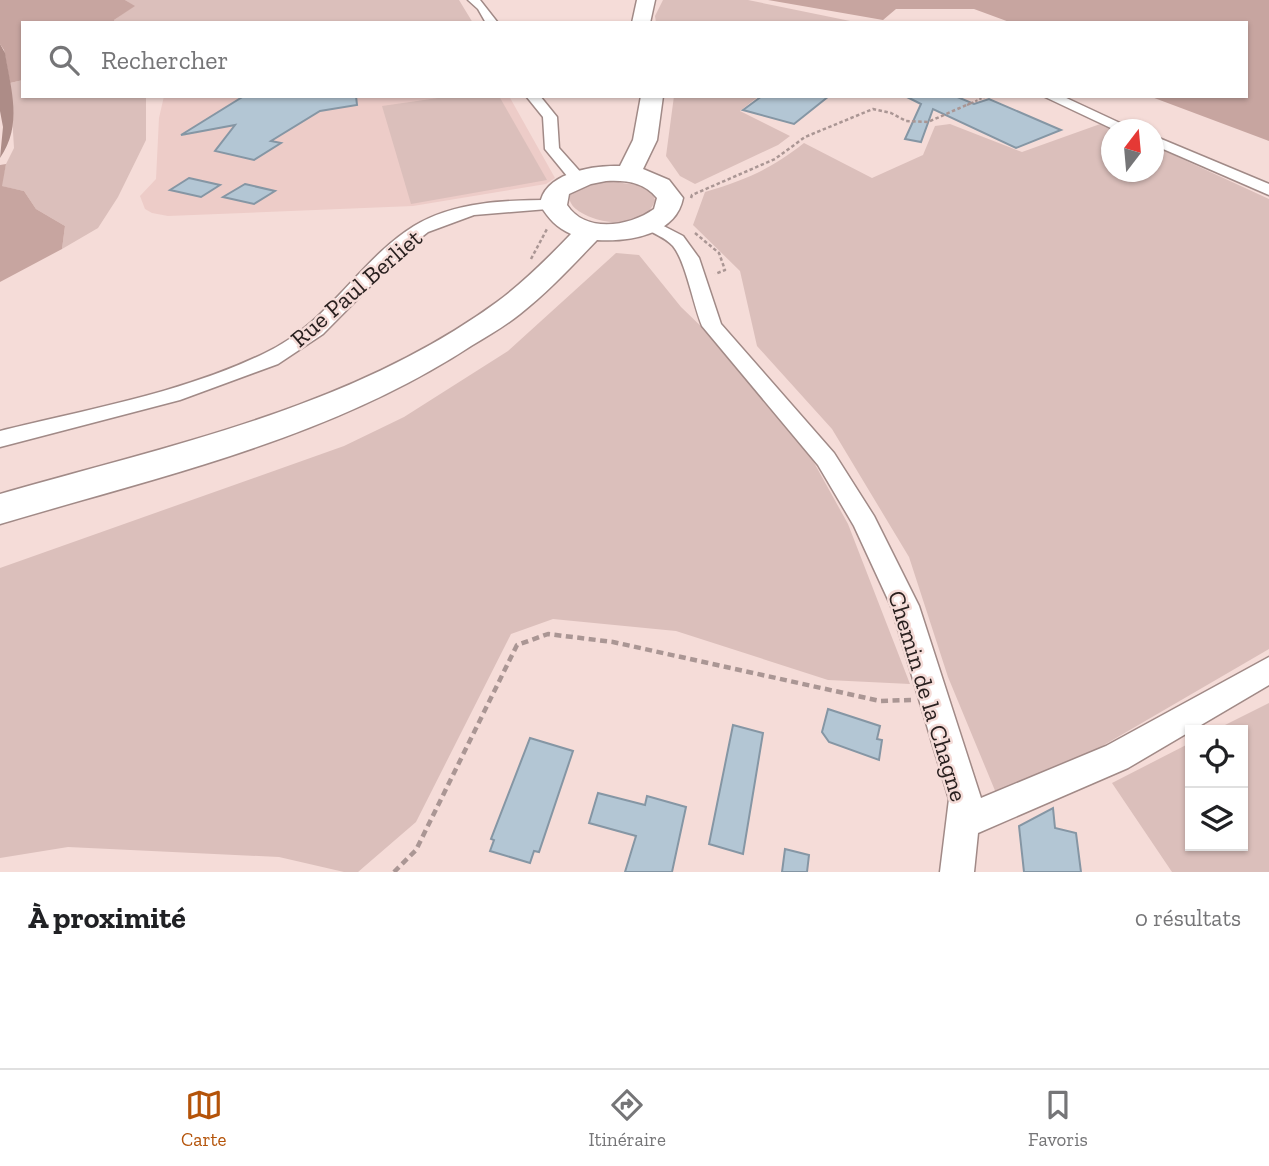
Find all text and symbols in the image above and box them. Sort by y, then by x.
search box [21,21,1248,98]
icon: search [45,41,83,79]
text: Rechercher [101,44,228,76]
north arrow [1101,119,1164,182]
street label: Rue Paul Berliet [284,223,428,353]
street label: Chemin de la Chagne [882,587,974,805]
map controls [1185,725,1248,851]
button: locate [1185,725,1248,788]
button: layers [1185,788,1248,851]
text: À proximité [28,900,186,936]
text: 0 résultats [1135,904,1241,932]
tab: Carte [181,1086,226,1151]
tab: Itinéraire [589,1086,666,1151]
tab: Favoris [1028,1086,1088,1151]

